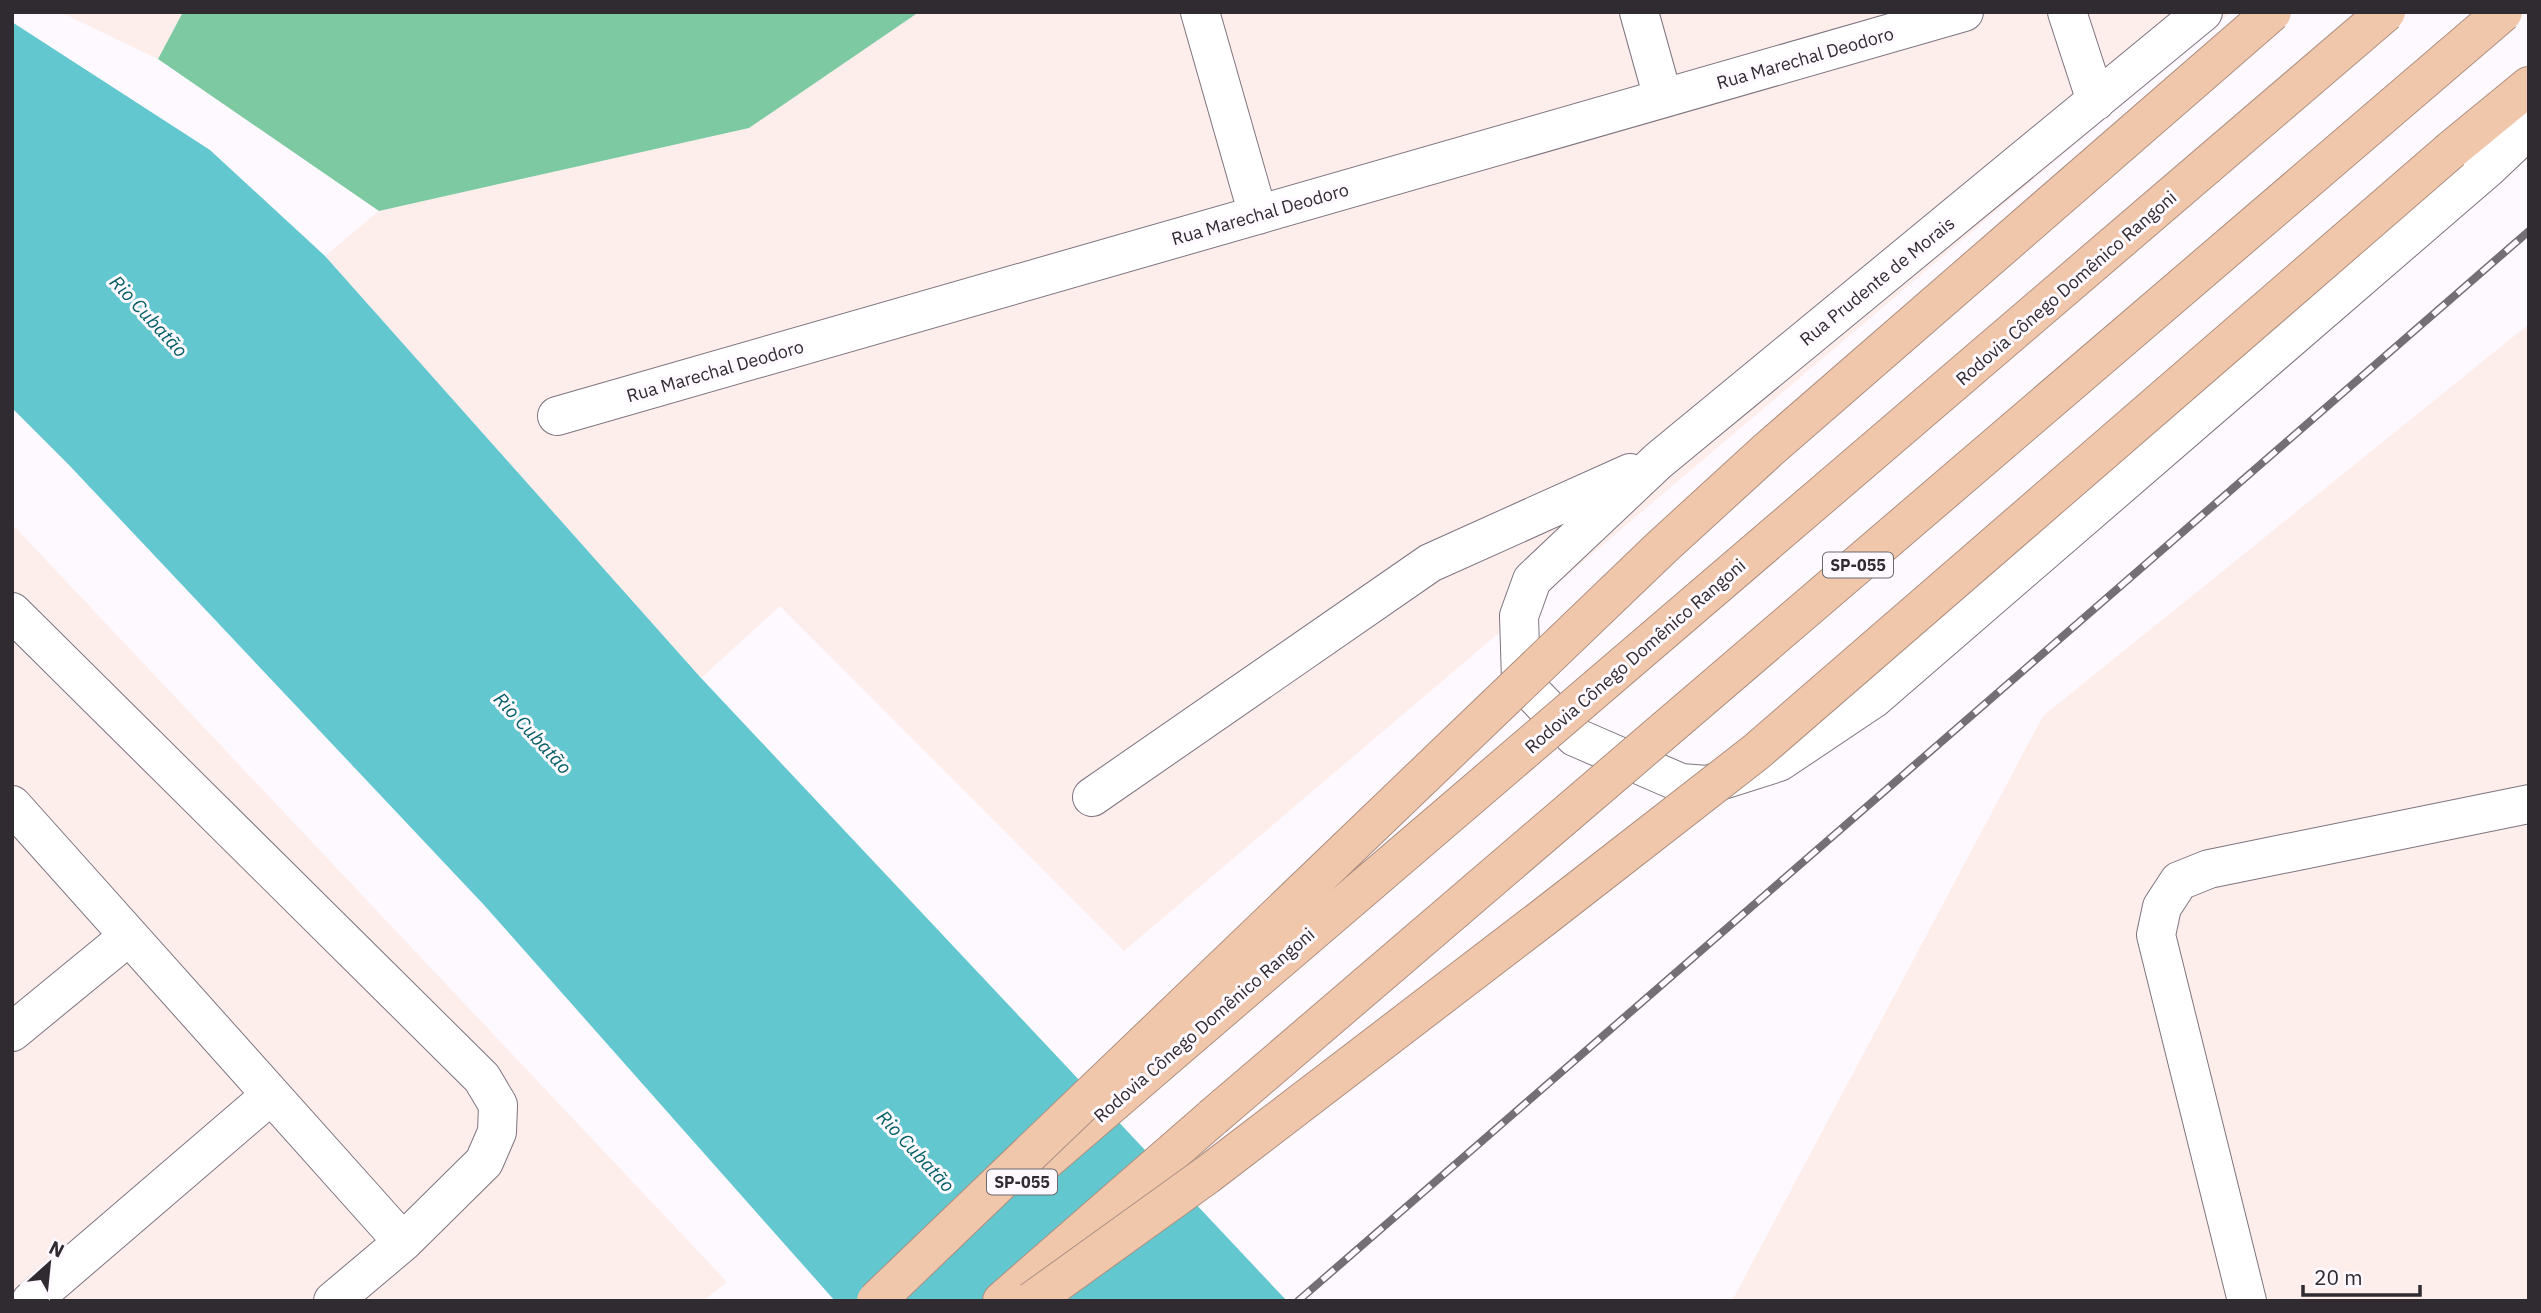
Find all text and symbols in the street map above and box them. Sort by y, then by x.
street label: Rua Marechal Deodoro [1714,22,1896,94]
street label: Rua Marechal Deodoro [1169,178,1351,250]
street label: Rodovia Cônego Domênico Rangoni [1951,186,2181,390]
street label: Rua Prudente de Morais [1795,211,1959,351]
water label: Rio Cubatão [105,270,193,362]
street label: Rua Marechal Deodoro [624,335,806,407]
road number: SP-055 [1823,552,1893,578]
street label: Rodovia Cônego Domênico Rangoni [1520,554,1750,758]
water label: Rio Cubatão [489,687,577,779]
street label: Rodovia Cônego Domênico Rangoni [1089,923,1319,1127]
water label: Rio Cubatão [872,1105,960,1197]
road number: SP-055 [987,1170,1057,1194]
north arrow [14,1229,84,1299]
text: N [45,1235,68,1263]
scale bar [2303,1254,2420,1298]
text: 20 m [2314,1263,2363,1291]

